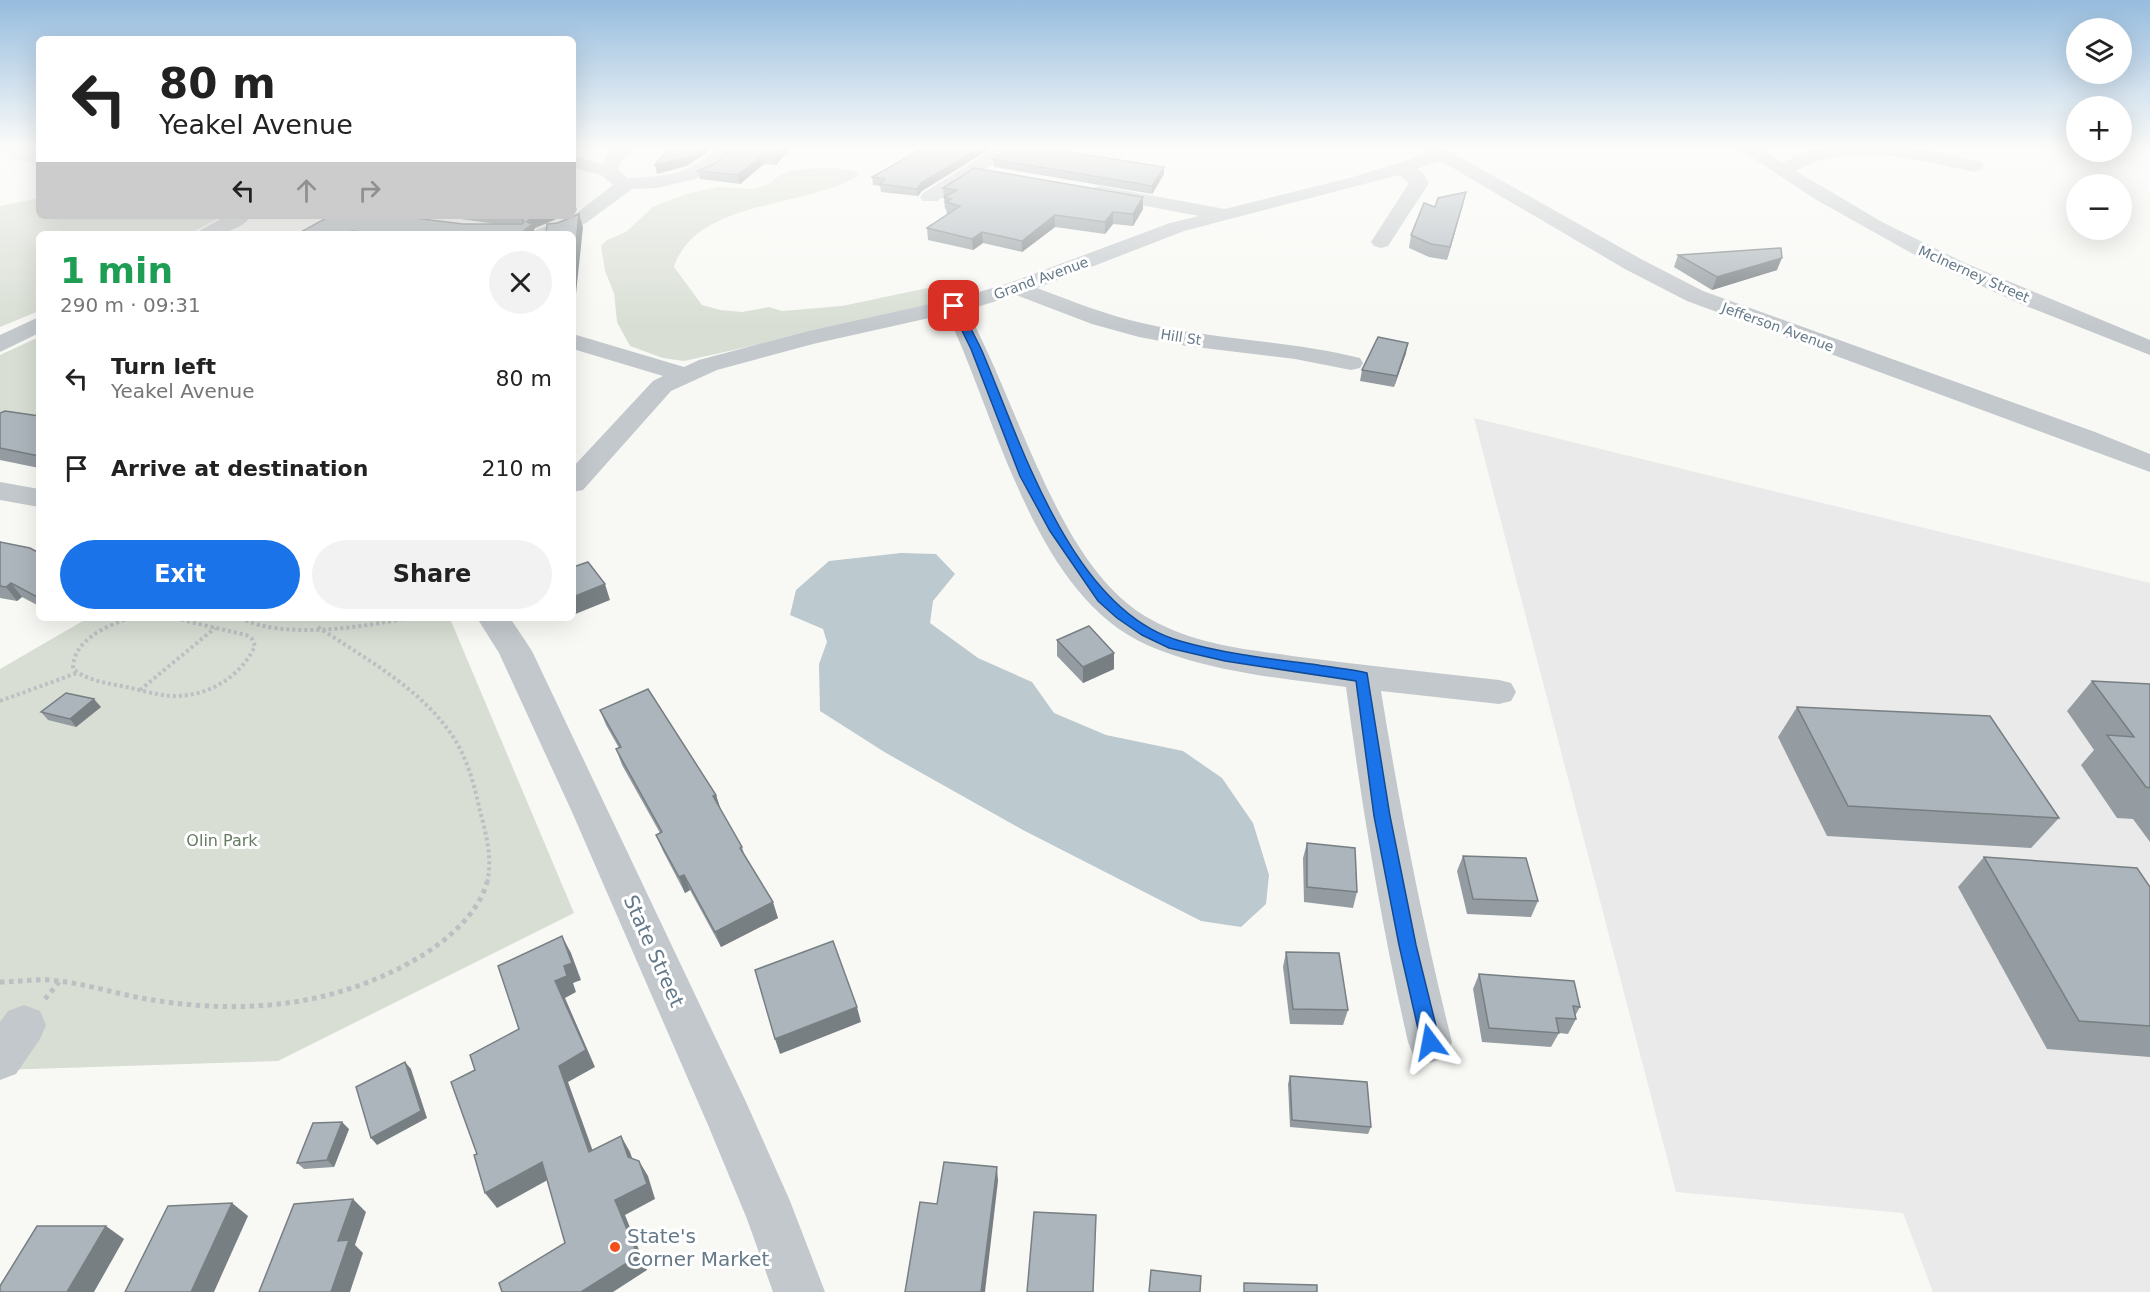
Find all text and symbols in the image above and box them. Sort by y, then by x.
map controls [2066,18,2132,240]
button: layers [2066,18,2132,84]
text: 80 m [159,59,276,108]
icon: left [60,60,138,138]
button: + [2066,96,2132,162]
text: Yeakel Avenue [159,109,353,140]
icon: left [227,174,260,207]
icon: ahead [290,174,323,207]
icon: right [353,174,386,207]
button: − [2066,174,2132,240]
street label: McInerney Street [1916,242,2032,306]
text: 1 min [60,250,173,291]
button: close [489,251,552,314]
street label: Grand Avenue [992,253,1090,303]
pin [928,280,979,331]
icon: arrive [937,289,970,322]
text: 290 m · 09:31 [60,293,201,317]
street label: Jefferson Avenue [1719,299,1836,355]
street label: Hill St [1159,326,1203,348]
text: Turn left [111,354,216,379]
icon: left [60,362,93,395]
text: 80 m [496,366,552,391]
text: Yeakel Avenue [111,379,255,403]
icon: arrive [60,452,93,485]
text: Arrive at destination [111,456,368,481]
text: 210 m [482,456,552,481]
button: Exit [60,540,300,609]
button: Share [312,540,552,609]
park label: Olin Park [186,831,258,850]
street label: State Street [619,891,689,1011]
position arrow [1398,1010,1462,1074]
place label: State's Corner Market [627,1224,770,1271]
marker: State's Corner Market [608,1240,622,1254]

